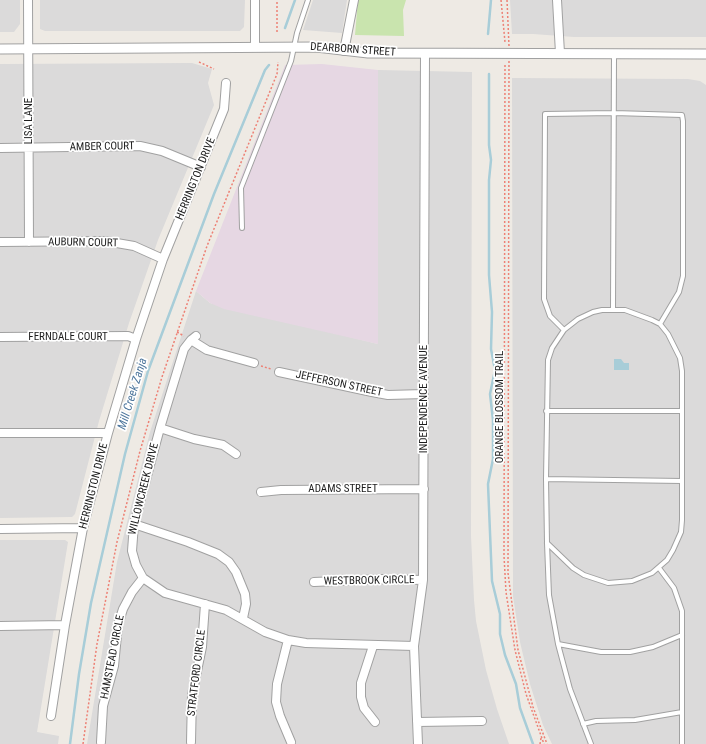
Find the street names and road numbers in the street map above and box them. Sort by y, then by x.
street label: DEARBORN STREET [310,40,396,60]
street label: LISA LANE [22,98,36,144]
street label: HERRINGTON DRIVE [173,136,219,222]
street label: AMBER COURT [70,140,134,154]
street label: AUBURN COURT [48,236,118,250]
street label: FERNDALE COURT [28,330,108,344]
street label: INDEPENDENCE AVENUE [417,345,431,453]
street label: ORANGE BLOSSOM TRAIL [493,351,507,463]
street label: JEFFERSON STREET [294,368,384,400]
street label: HERRINGTON DRIVE [77,442,111,530]
street label: WILLOWCREEK DRIVE [126,442,162,536]
street label: ADAMS STREET [308,482,378,496]
street label: WESTBROOK CIRCLE [324,574,414,588]
street label: HAMSTEAD CIRCLE [98,614,128,700]
street label: STRATFORD CIRCLE [185,629,209,717]

